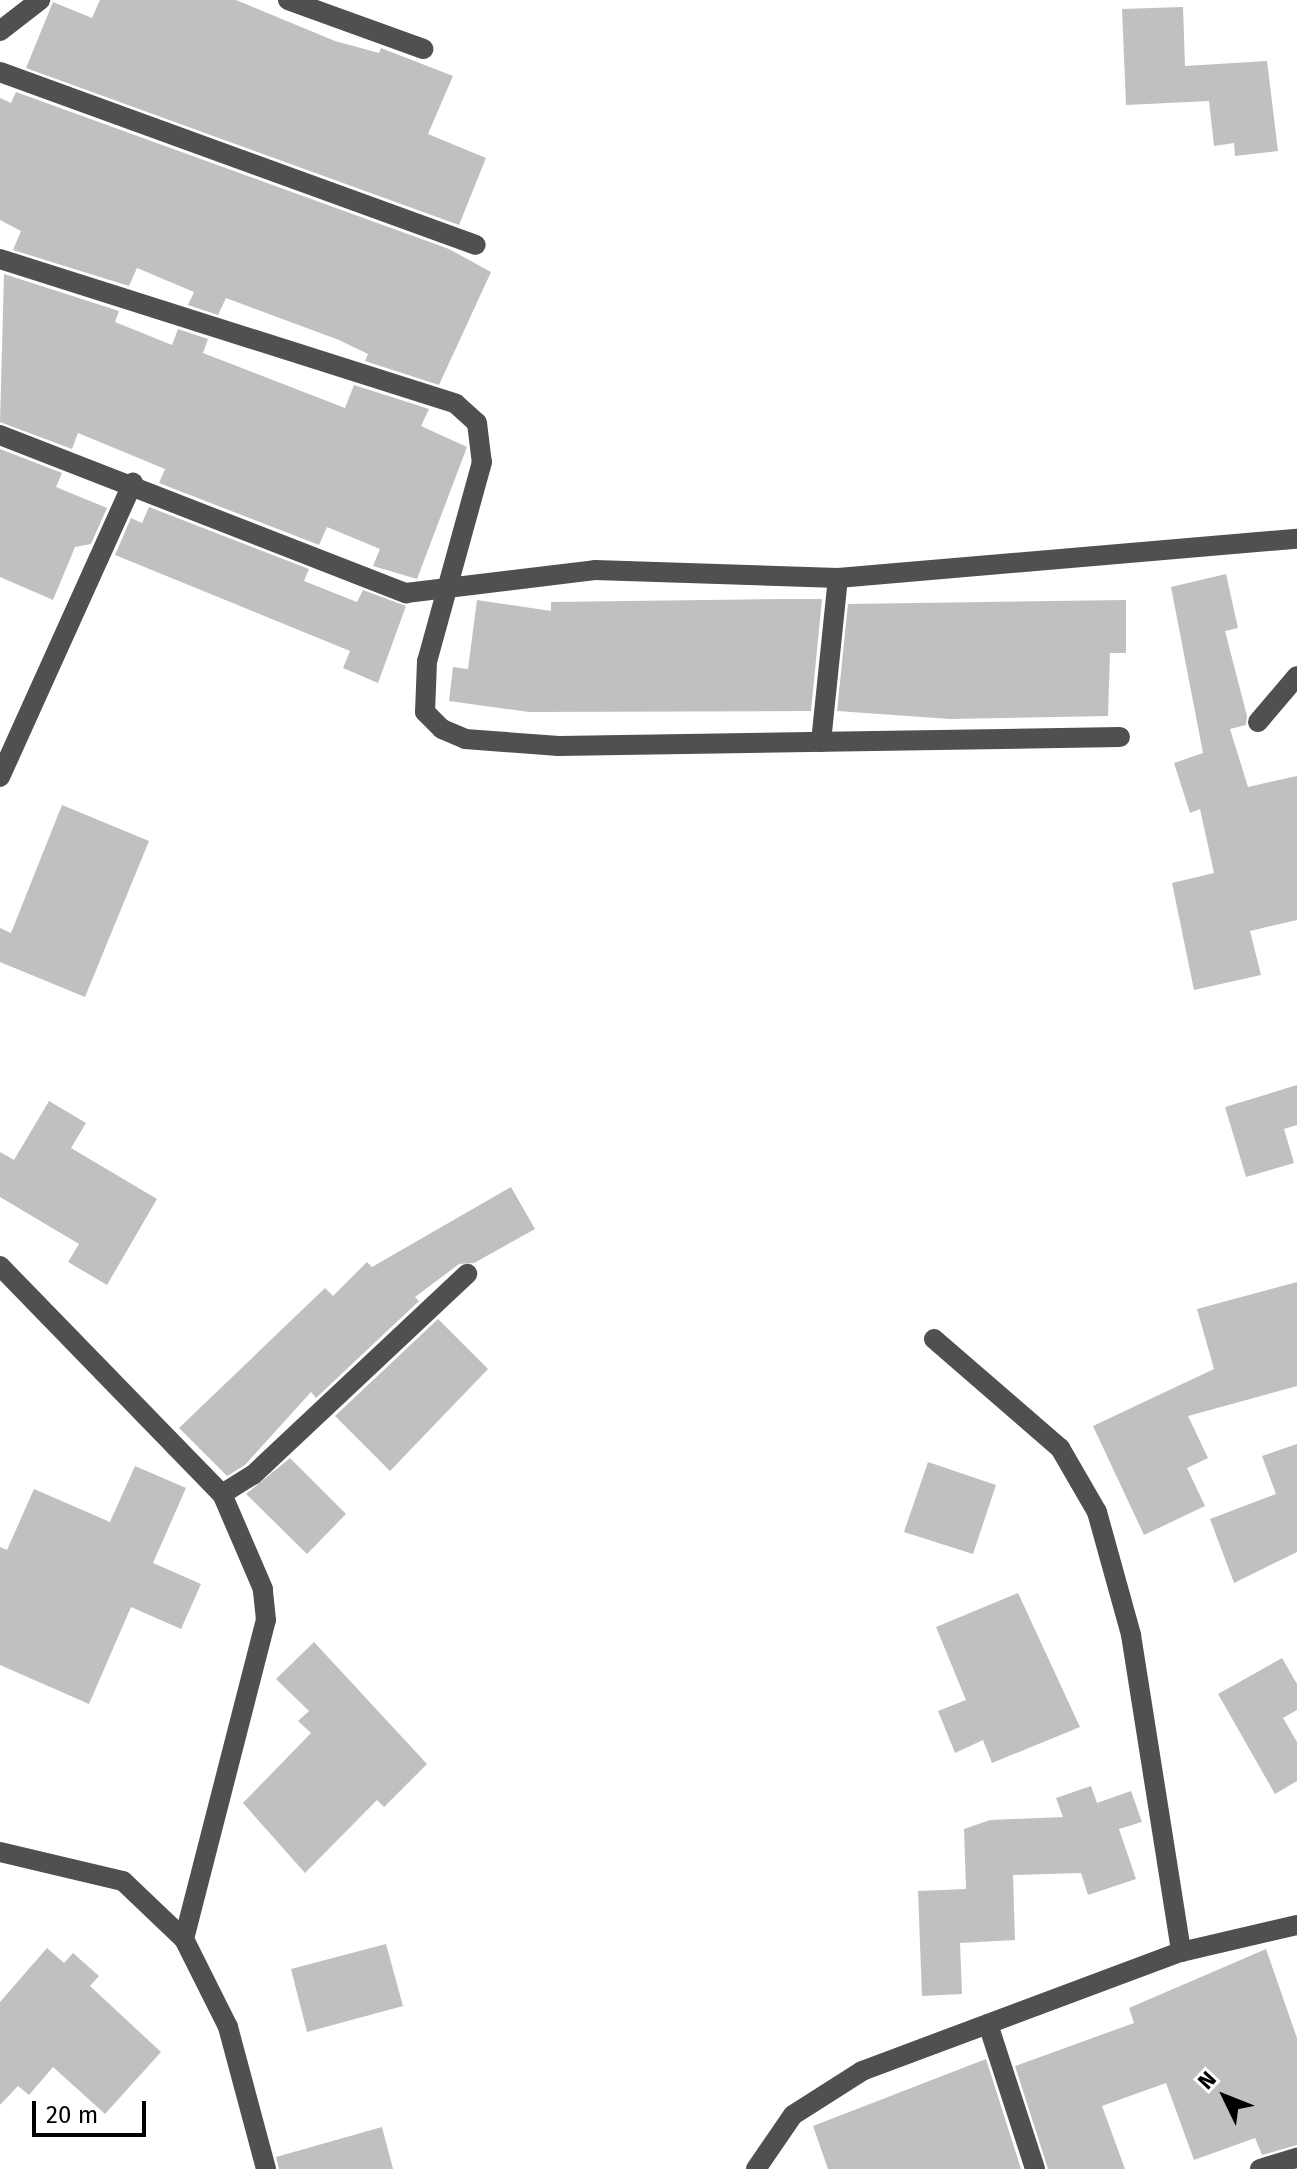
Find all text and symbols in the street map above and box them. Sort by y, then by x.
north arrow [1185,2057,1265,2137]
text: N [1192,2066,1222,2095]
scale bar [36,2085,150,2135]
text: 20 m [46,2101,98,2129]

